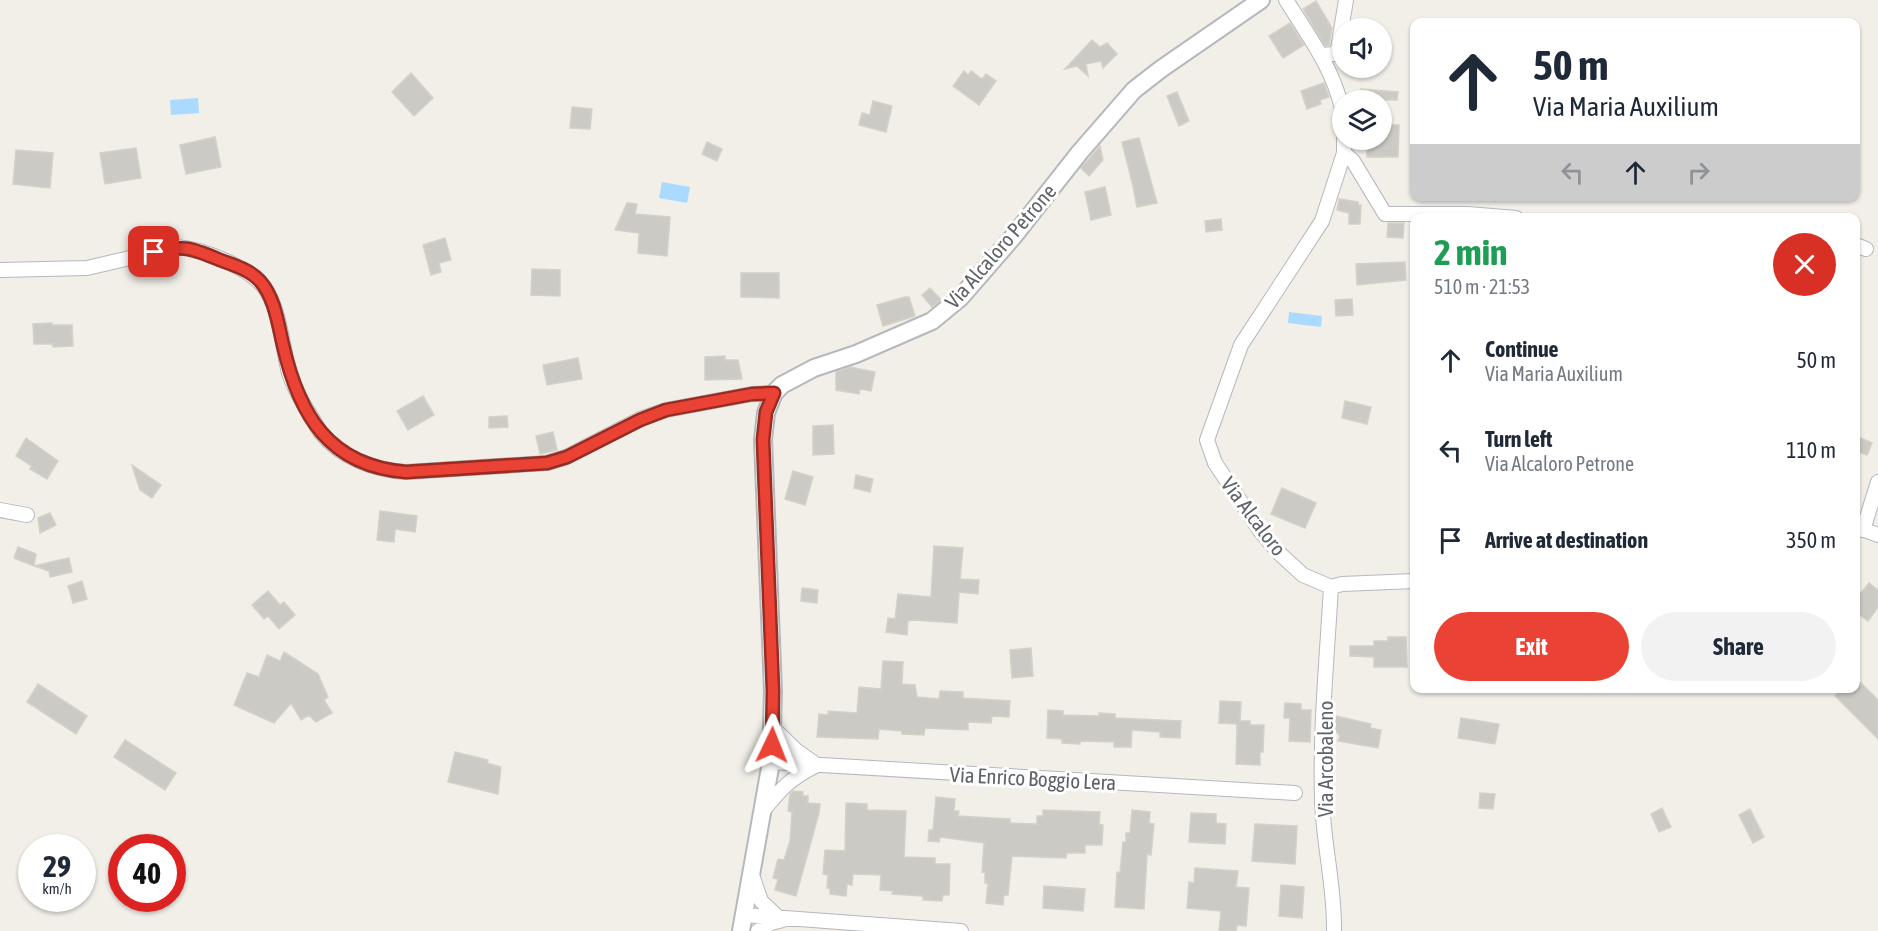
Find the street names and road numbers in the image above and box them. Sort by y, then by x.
street label: Via Alcaloro Petrone [940,179,1060,313]
street label: Via Alcaloro [1217,472,1291,560]
street label: Via Arcobaleno [1313,701,1337,817]
street label: Via Enrico Boggio Lera [949,762,1117,794]

